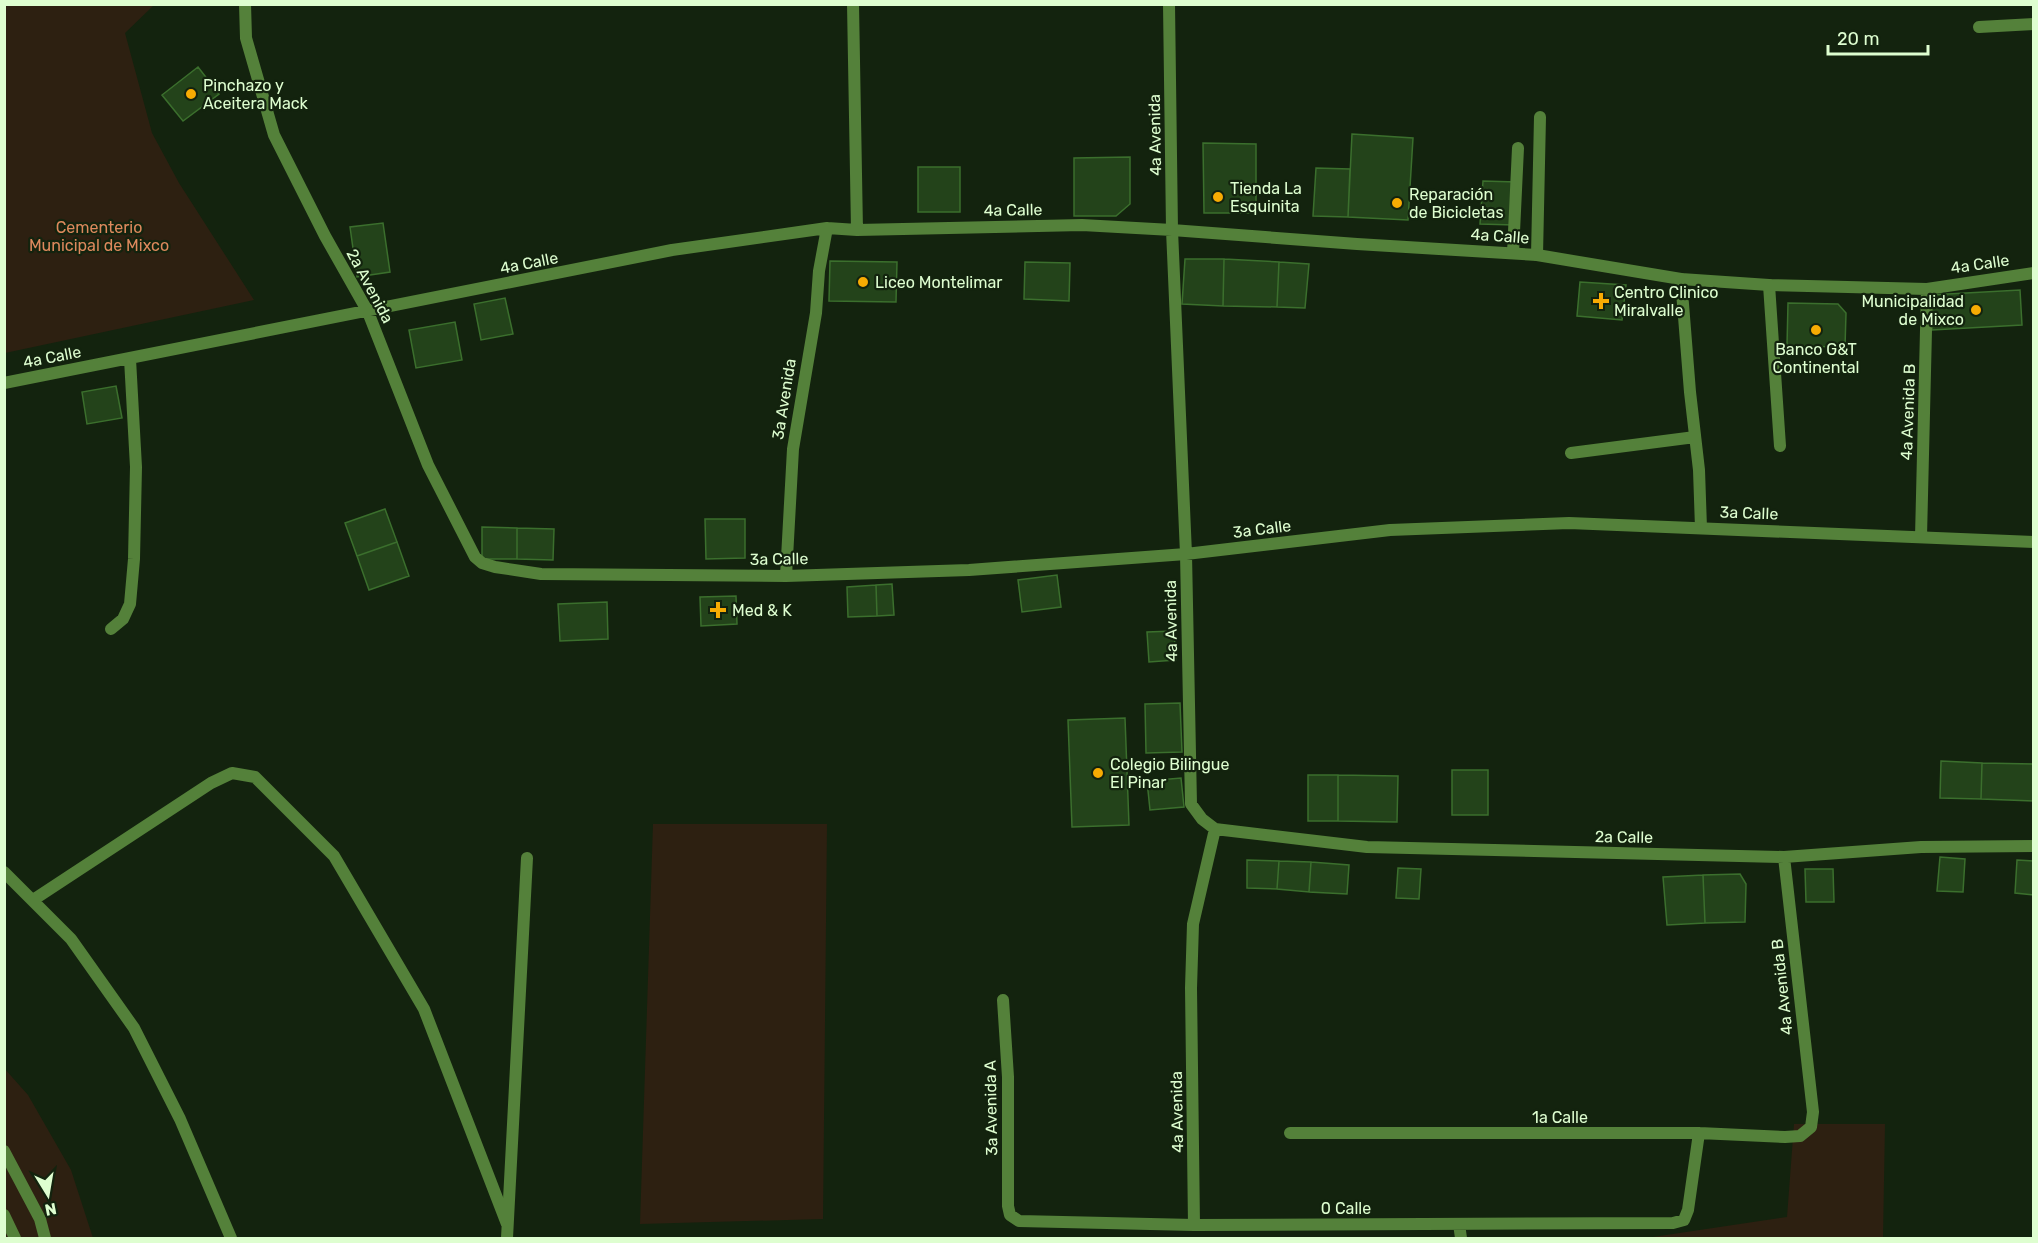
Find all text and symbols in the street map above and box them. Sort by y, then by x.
scale bar [1828,18,1928,56]
text: 20 m [1837,28,1879,50]
place label: Pinchazo y Aceitera Mack [203,76,309,113]
marker: Pinchazo y Aceitera Mack [184,87,198,101]
street label: 4a Avenida [1145,94,1165,176]
place label: Tienda La Esquinita [1230,179,1302,216]
place label: Reparación de Bicicletas [1409,185,1504,222]
marker: Tienda La Esquinita [1211,190,1225,204]
marker: Reparación de Bicicletas [1390,196,1404,210]
street label: 4a Calle [983,200,1043,220]
park label: Cementerio Municipal de Mixco [29,218,169,255]
street label: 4a Calle [1470,224,1530,248]
street label: 2a Avenida [343,246,397,326]
street label: 4a Calle [498,248,560,278]
street label: 4a Calle [1950,250,2011,278]
place label: Liceo Montelimar [875,273,1002,292]
marker: Liceo Montelimar [856,275,870,289]
place label: Centro Clinico Miralvalle [1614,283,1718,320]
marker: Centro Clinico Miralvalle [1592,292,1610,310]
place label: Municipalidad de Mixco [1861,292,1964,329]
marker: Municipalidad de Mixco [1969,303,1983,317]
marker: Banco G&T Continental [1809,323,1823,337]
place label: Banco G&T Continental [1773,340,1859,377]
street label: 4a Calle [21,342,83,372]
street label: 3a Avenida [768,357,800,441]
street label: 4a Avenida B [1897,363,1919,461]
street label: 3a Calle [1719,502,1779,524]
street label: 3a Calle [1232,516,1292,542]
street label: 3a Calle [750,549,808,569]
street label: 4a Avenida [1161,580,1181,662]
marker: Med & K [709,601,727,619]
place label: Med & K [732,601,792,620]
place label: Colegio Bilingue El Pinar [1110,755,1229,792]
marker: Colegio Bilingue El Pinar [1091,766,1105,780]
street label: 2a Calle [1595,827,1653,847]
street label: 4a Avenida B [1768,938,1796,1036]
street label: 3a Avenida A [981,1060,1001,1156]
street label: 4a Avenida [1167,1071,1187,1153]
street label: 1a Calle [1532,1108,1588,1127]
north arrow [18,1165,78,1225]
text: N [43,1199,58,1220]
street label: 0 Calle [1321,1199,1371,1218]

